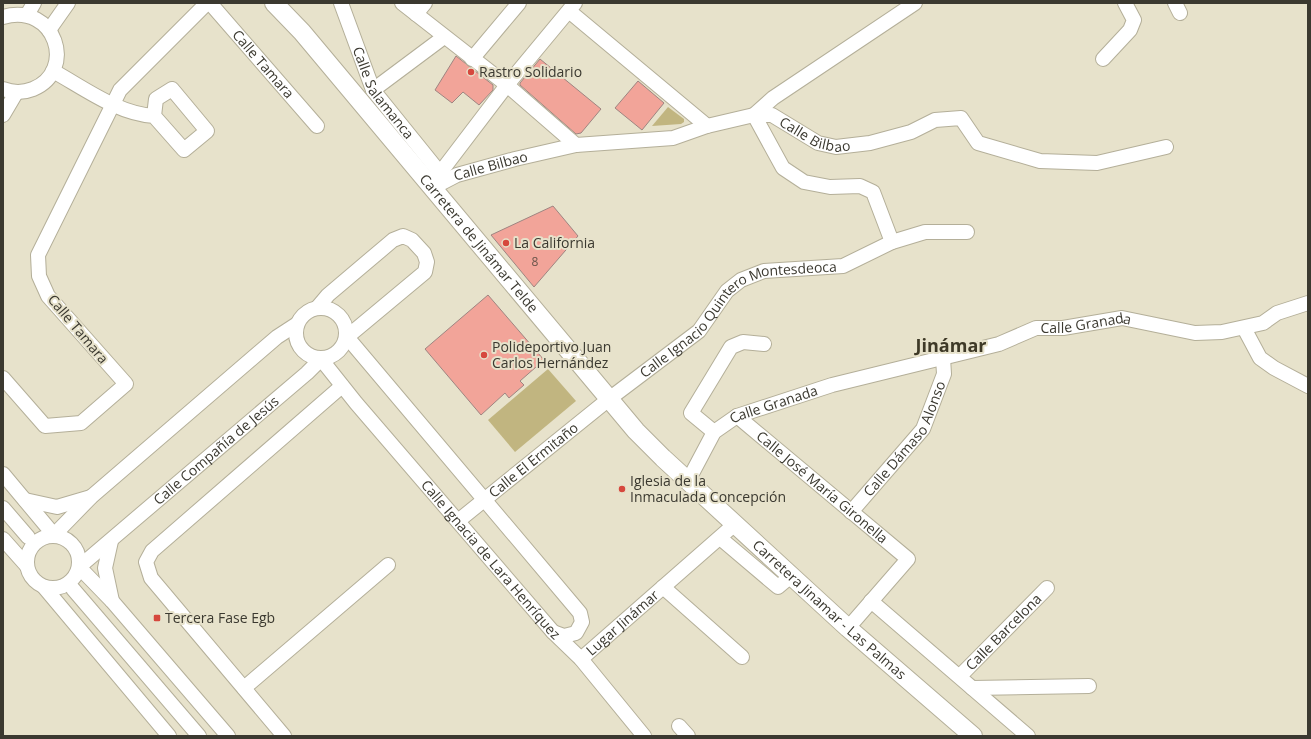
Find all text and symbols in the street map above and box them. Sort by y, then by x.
street label: Calle Tamara [228,25,299,102]
street label: Calle Salamanca [349,44,419,143]
place label: Rastro Solidario [479,62,582,81]
marker: Rastro Solidario [466,67,476,77]
street label: Calle Bilbao [776,112,851,156]
street label: Calle Bilbao [451,146,529,185]
street label: Carretera de Jinámar Telde [416,170,543,317]
place label: La California [514,233,595,252]
marker: La California [501,238,511,248]
house number: 8 [532,253,539,270]
street label: Calle Ignacio Quintero Montesdeoca [635,256,837,382]
street label: Calle Tamara [44,290,113,367]
street label: Calle Granada [1040,308,1133,337]
district label: Jinámar [914,333,986,357]
place label: Polideportivo Juan Carlos Hernández [492,337,611,372]
marker: Polideportivo Juan Carlos Hernández [479,350,489,360]
street label: Calle Dámaso Alonso [859,378,949,500]
street label: Calle Granada [725,380,820,428]
street label: Calle Compañía de Jesús [149,391,283,509]
street label: Calle El Ermitaño [484,418,582,502]
street label: Calle José María Gironella [753,426,892,547]
place label: Iglesia de la Inmaculada Concepción [630,471,786,506]
street label: Calle Ignacia de Lara Henríquez [417,475,565,644]
marker: Iglesia de la Inmaculada Concepción [617,484,627,494]
street label: Carretera Jinamar - Las Palmas [749,535,911,684]
street label: Lugar Jinámar [582,585,663,659]
street label: Calle Barcelona [961,589,1045,674]
place label: Tercera Fase Egb [165,608,275,627]
marker: Tercera Fase Egb [152,613,162,623]

